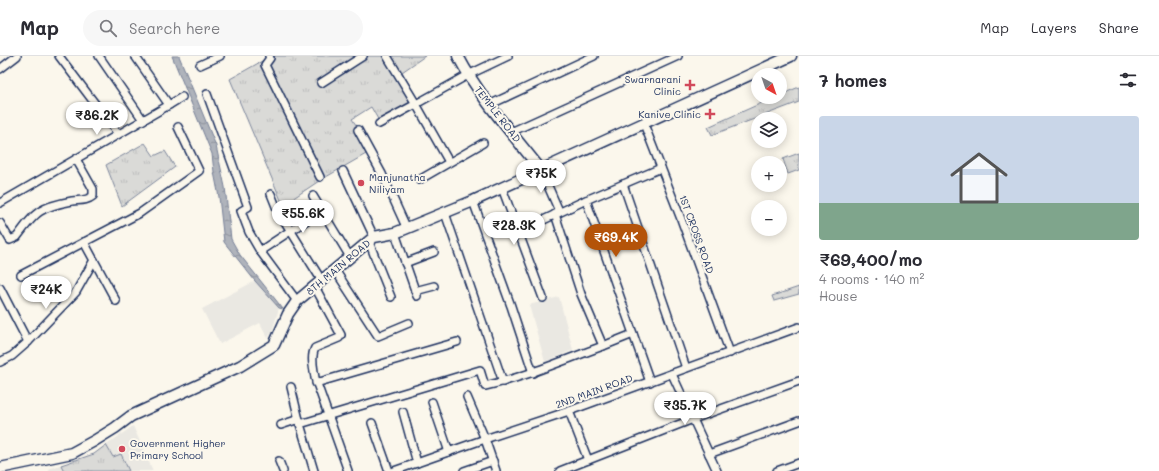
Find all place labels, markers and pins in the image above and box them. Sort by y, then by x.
place label: Swarnarani Clinic [625,72,681,98]
marker: Swarnarani Clinic [684,79,696,91]
pin: ₹86.2K [64,102,130,136]
place label: Kanive Clinic [638,107,701,121]
marker: Kanive Clinic [704,108,716,120]
pin: ₹75K [517,160,565,194]
place label: Manjunatha Niliyam [369,170,426,196]
marker: Manjunatha Niliyam [356,178,366,188]
pin: ₹55.6K [270,200,336,234]
pin: ₹28.3K [481,212,547,246]
pin: ₹69.4K [583,224,649,258]
pin: ₹24K [22,276,70,310]
pin: ₹35.7K [652,392,718,426]
place label: Government Higher Primary School [130,436,226,462]
marker: Government Higher Primary School [117,444,127,454]

